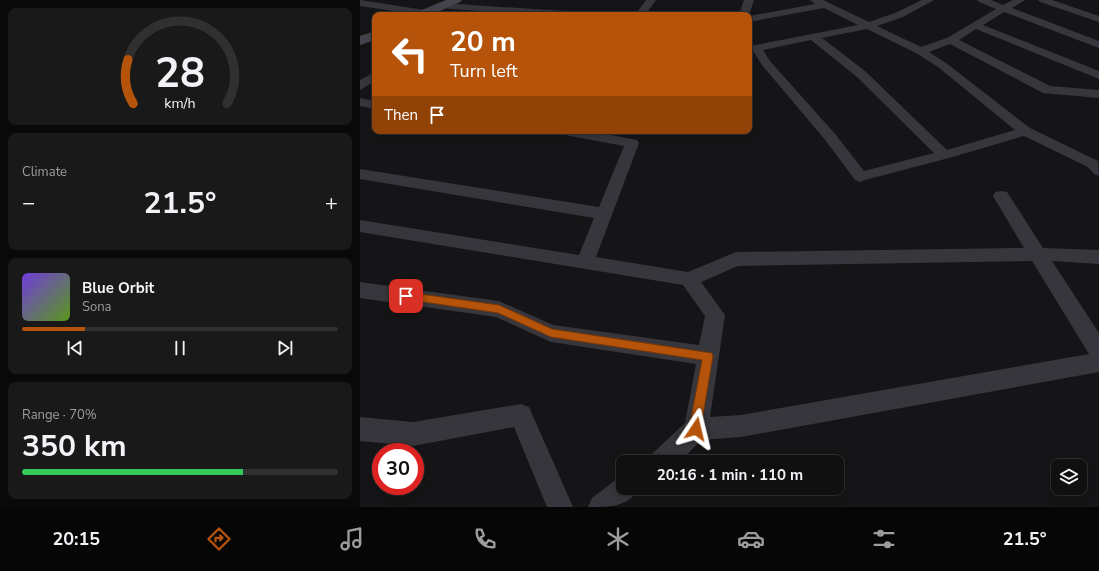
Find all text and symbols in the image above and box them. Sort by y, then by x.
text: 20 m [450,23,516,61]
icon: left [384,28,436,80]
text: 28 [155,45,205,102]
text: Turn left [450,59,518,83]
text: km/h [164,94,196,113]
icon: arrive [426,104,448,126]
text: Then [384,105,418,125]
text: Climate [22,163,67,181]
text: 21.5° [144,183,216,224]
text: − [22,188,35,218]
text: + [325,188,338,218]
text: Blue Orbit [82,278,154,298]
pin [389,279,423,313]
icon: arrive [395,285,417,307]
text: Sona [82,298,112,316]
icon: previous [64,337,86,359]
icon: pause [169,337,191,359]
icon: next [274,337,296,359]
text: Range · 70% [22,406,97,424]
position arrow [675,408,717,450]
text: 350 km [22,426,127,467]
speed limit sign: 30 [372,443,424,495]
map controls [1051,459,1087,495]
button: layers [1051,459,1087,495]
text: 20:16 · 1 min · 110 m [657,465,803,485]
icon: directions [205,525,233,553]
icon: music [338,525,366,553]
icon: phone [471,525,499,553]
icon: climate [604,525,632,553]
icon: car [737,525,765,553]
icon: filters [870,525,898,553]
text: 20:15 [52,527,100,551]
text: 21.5° [1003,527,1047,551]

